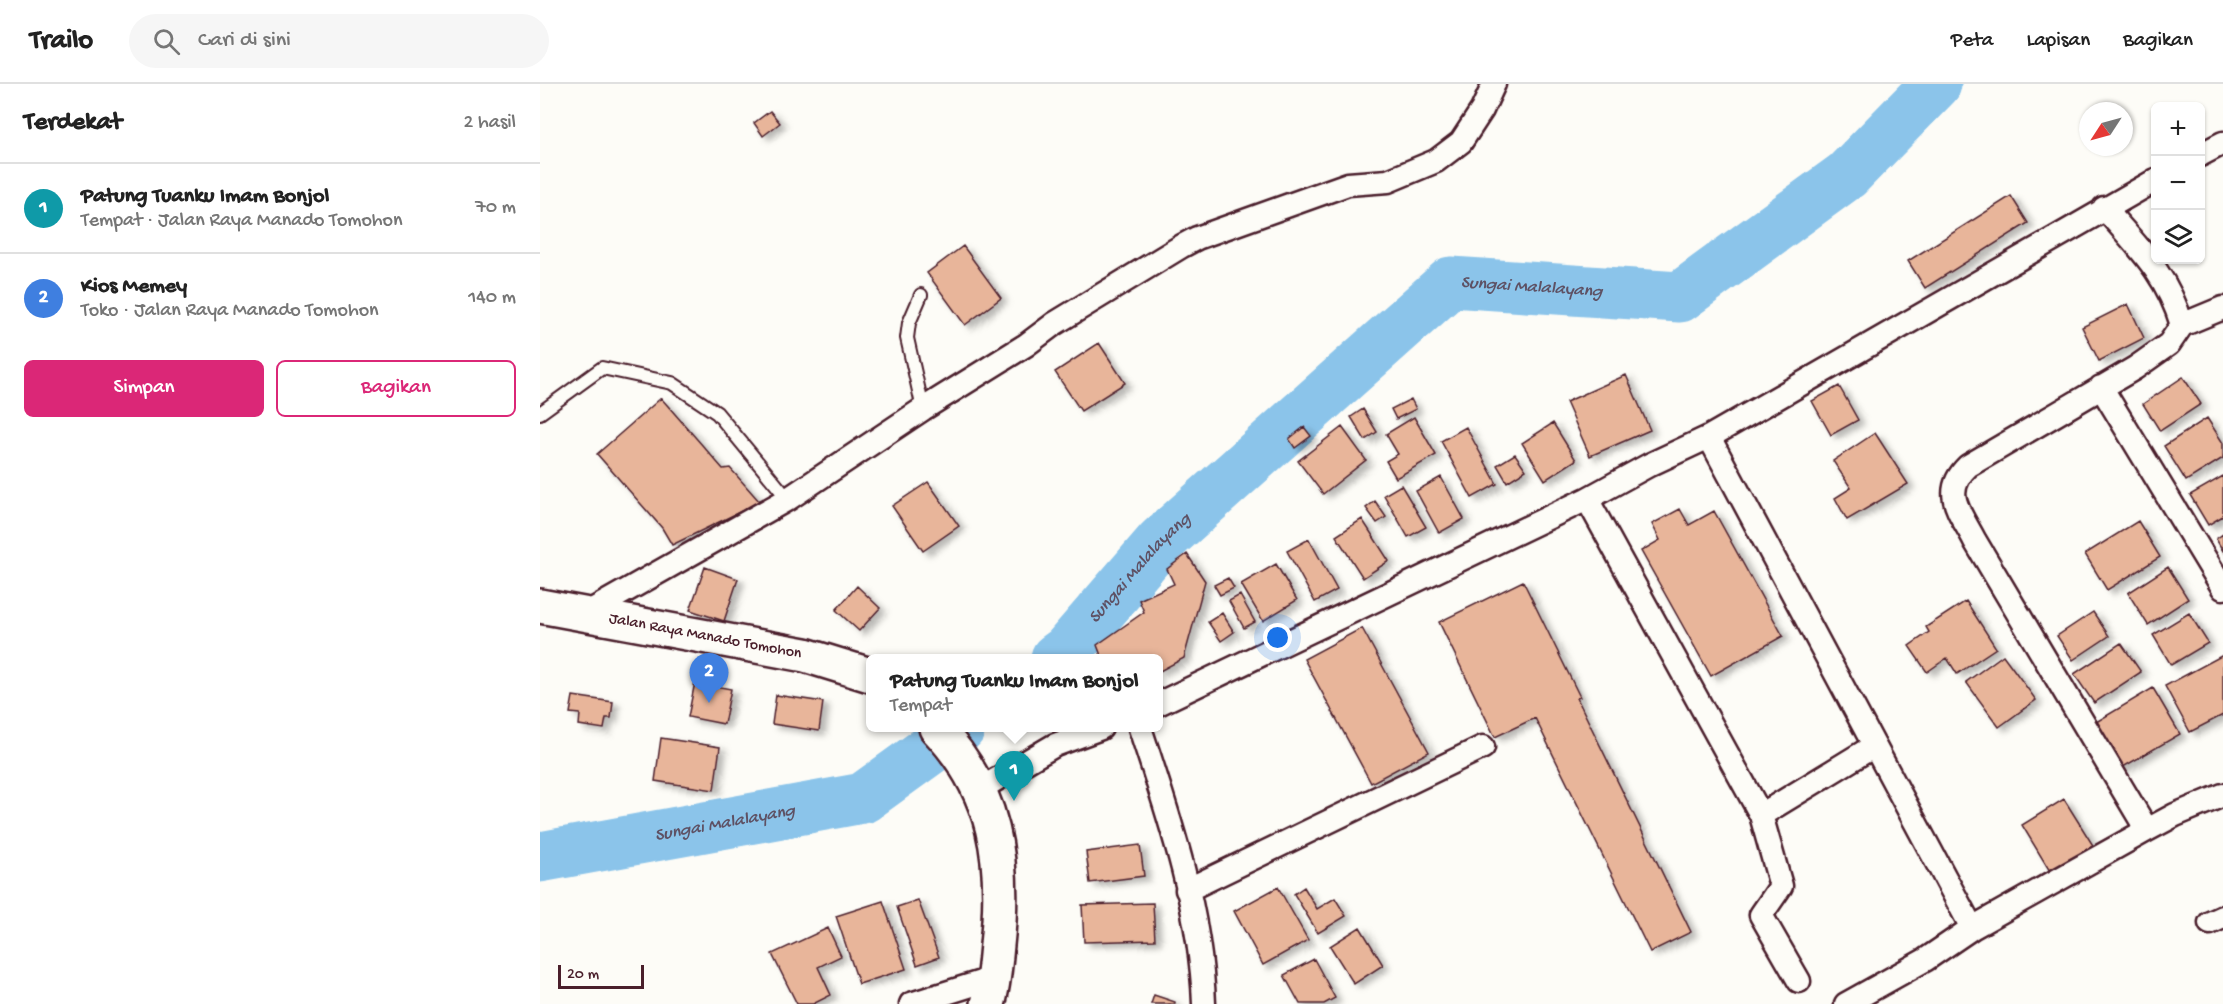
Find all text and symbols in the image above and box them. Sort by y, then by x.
search box [129,14,549,68]
text: Trailo [30,25,93,58]
icon: search [150,25,183,58]
text: Cari di sini [198,28,291,54]
text: Peta [1951,29,1994,54]
text: Lapisan [2027,29,2090,54]
text: Bagikan [2123,29,2193,54]
north arrow [2079,102,2133,156]
map controls [2151,102,2205,264]
button: + [2151,102,2205,156]
text: Terdekat [24,108,122,139]
text: 2 hasil [464,112,516,135]
button: − [2151,156,2205,210]
text: Patung Tuanku Imam Bonjol [81,184,329,210]
text: 1 [39,197,48,220]
text: 70 m [475,197,516,220]
text: Tempat · Jalan Raya Manado Tomohon [81,210,403,233]
button: layers [2151,210,2205,264]
water label: Sungai Malalayang [1460,272,1605,303]
text: Kios Memey [81,274,187,300]
text: 2 [39,287,48,310]
text: 140 m [468,287,516,310]
text: Toko · Jalan Raya Manado Tomohon [81,300,379,323]
button: Simpan [24,360,264,417]
button: Bagikan [276,360,516,417]
water label: Sungai Malalayang [1084,508,1196,628]
street label: Jalan Raya Manado Tomohon [607,609,804,664]
your location [1263,623,1292,652]
pin: 2 [690,654,728,703]
popup [866,654,1163,732]
text: Patung Tuanku Imam Bonjol [890,669,1139,695]
text: Tempat [890,695,952,718]
pin: 1 [994,752,1034,801]
water label: Sungai Malalayang [653,800,798,846]
scale bar [558,962,644,990]
text: 20 m [567,966,599,985]

